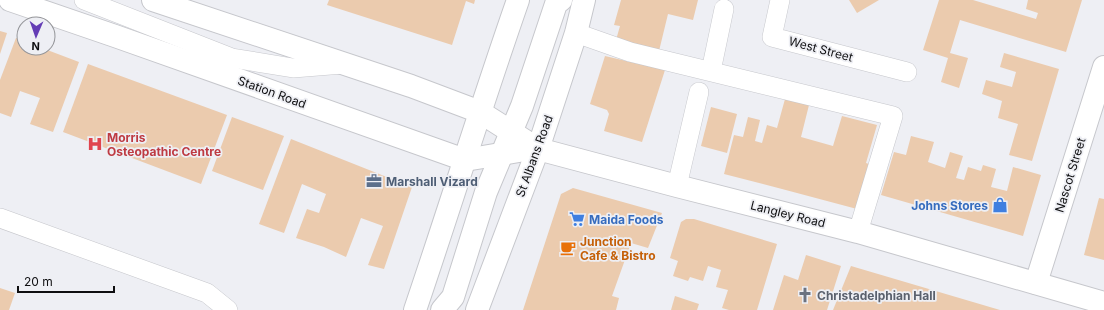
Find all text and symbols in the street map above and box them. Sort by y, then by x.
north arrow [16,16,56,56]
street label: West Street [787,33,855,65]
text: N [31,39,40,53]
street label: Station Road [236,73,308,111]
street label: St Albans Road [512,113,556,199]
place label: Morris Osteopathic Centre [107,130,221,159]
hospital icon: Morris Osteopathic Centre [86,135,104,153]
street label: Nascot Street [1052,136,1088,214]
office icon: Marshall Vizard [365,172,383,190]
place label: Marshall Vizard [386,174,478,189]
shop icon: Johns Stores [991,196,1009,214]
street label: Langley Road [749,197,827,231]
place label: Johns Stores [911,198,988,213]
supermarket icon: Maida Foods [568,210,586,228]
place label: Maida Foods [589,212,664,227]
place label: Junction Cafe & Bistro [580,234,656,263]
cafe icon: Junction Cafe & Bistro [559,239,577,257]
scale bar [18,268,114,294]
text: 20 m [24,274,53,289]
church icon: Christadelphian Hall [796,286,814,304]
place label: Christadelphian Hall [817,288,936,303]

